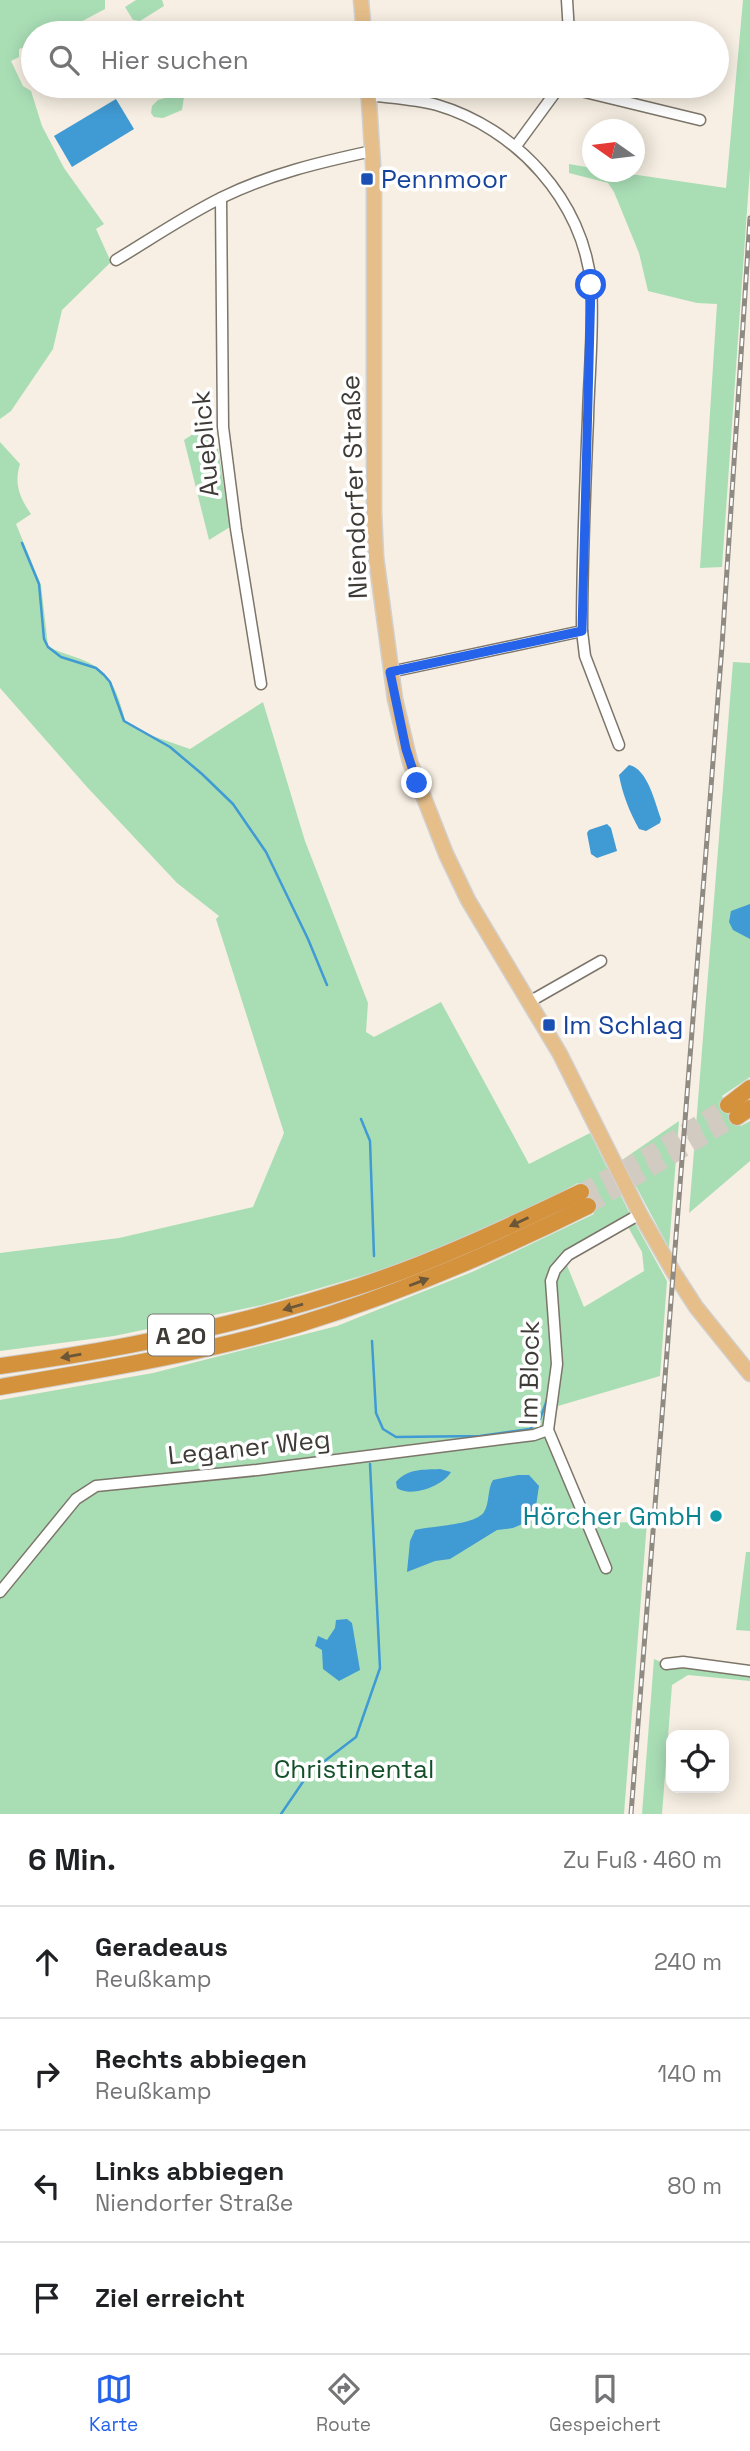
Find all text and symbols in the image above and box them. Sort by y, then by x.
search box [21,21,729,98]
icon: search [45,41,83,79]
text: Hier suchen [101,43,249,77]
north arrow [582,119,645,182]
place label: Pennmoor [381,162,508,196]
marker: Pennmoor [359,171,375,187]
route start [575,269,606,300]
street label: Niendorfer Straße [333,374,375,600]
street label: Aueblick [183,389,227,499]
route end [401,767,432,798]
place label: Im Schlag [563,1008,683,1042]
marker: Im Schlag [541,1017,557,1033]
one-way arrow [509,1216,529,1227]
one-way arrow [408,1277,429,1288]
one-way arrow [283,1302,304,1312]
road number: A 20 [148,1315,214,1356]
street label: Im Block [511,1320,547,1426]
one-way arrow [60,1351,82,1362]
street label: Leganer Weg [166,1422,332,1472]
place label: Hörcher GmbH [523,1499,702,1533]
marker: Hörcher GmbH [708,1508,724,1524]
map controls [666,1730,729,1793]
button: locate [666,1730,729,1793]
park label: Christinental [274,1752,434,1786]
text: 6 Min. [28,1840,116,1879]
text: Zu Fuß · 460 m [563,1845,722,1875]
text: Geradeaus [95,1930,228,1964]
icon: ahead [28,1943,66,1981]
text: 240 m [654,1947,722,1977]
text: Reußkamp [95,1964,212,1994]
text: Rechts abbiegen [95,2042,307,2076]
icon: right [28,2055,66,2093]
text: 140 m [658,2059,722,2089]
text: Reußkamp [95,2076,212,2106]
text: Links abbiegen [95,2154,284,2188]
icon: left [28,2167,66,2205]
text: 80 m [667,2171,722,2201]
text: Niendorfer Straße [95,2188,293,2218]
icon: arrive [28,2279,66,2317]
text: Ziel erreicht [95,2281,245,2315]
tab: Karte [89,2370,138,2437]
tab: Route [316,2370,371,2437]
tab: Gespeichert [549,2370,661,2437]

